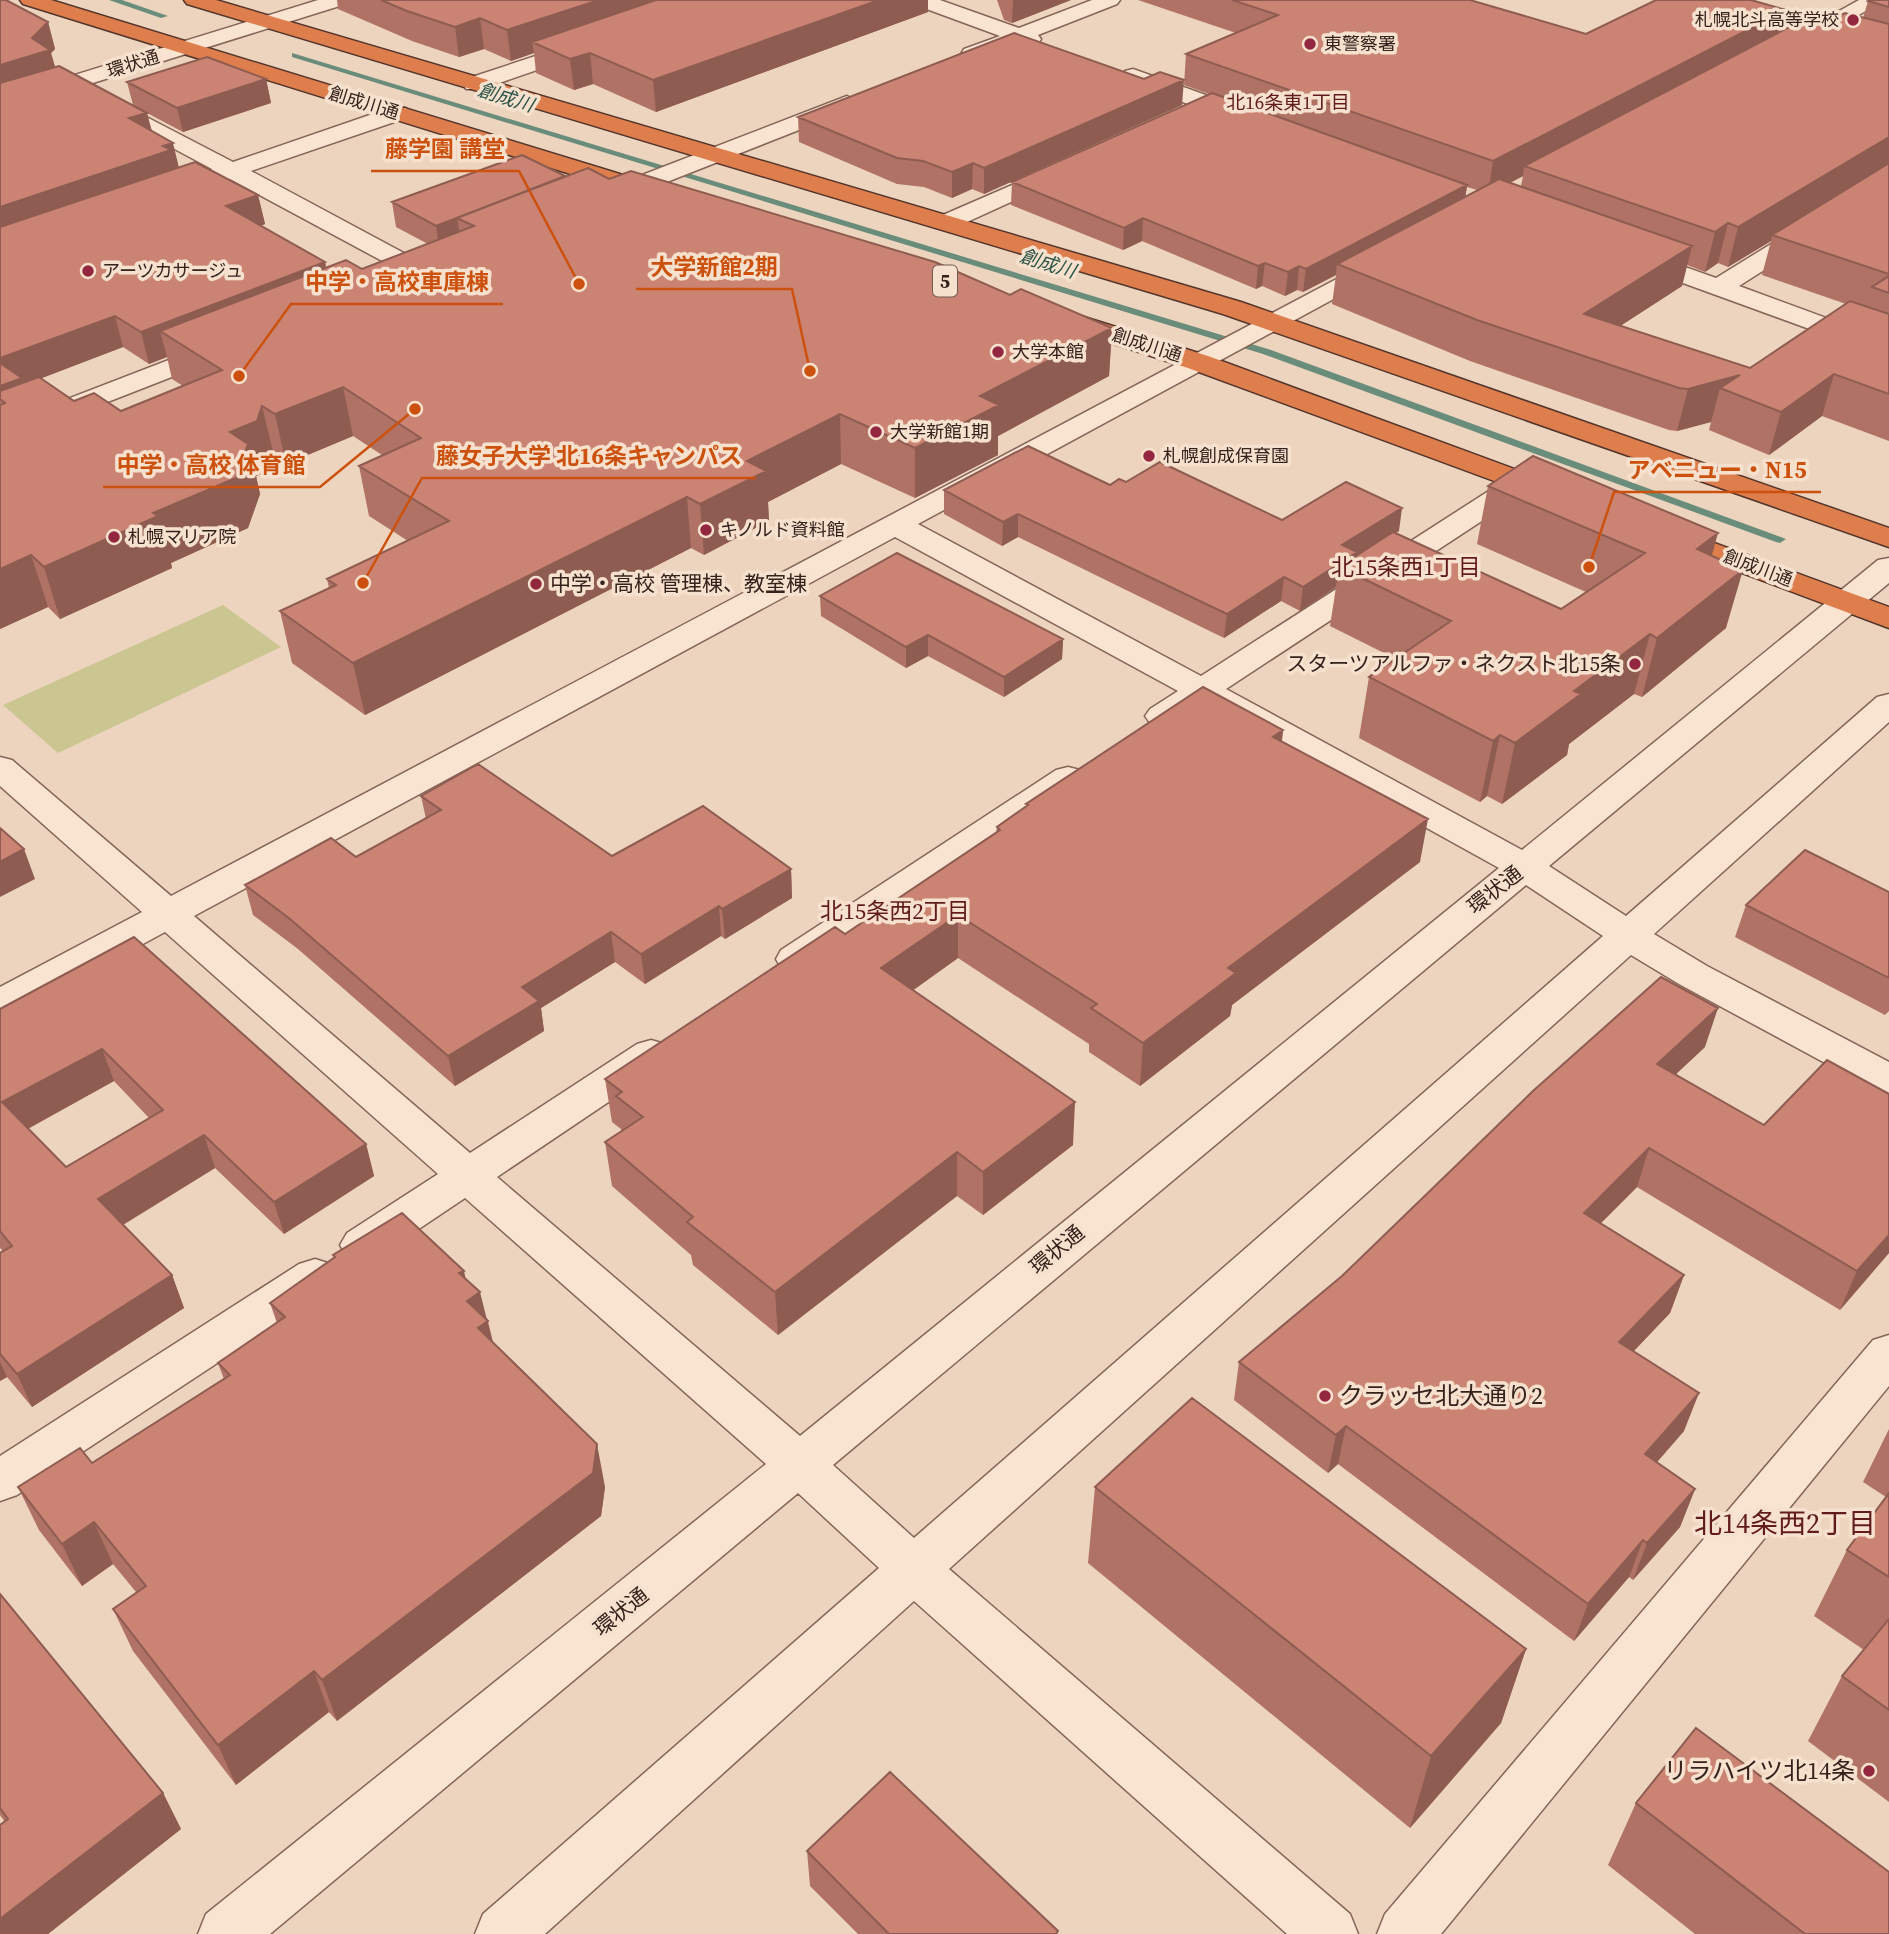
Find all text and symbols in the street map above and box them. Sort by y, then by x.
place label: 札幌北斗高等学校 [1695,7,1839,32]
marker: 札幌北斗高等学校 [1845,12,1861,28]
place label: 東警察署 [1324,31,1396,56]
marker: 東警察署 [1302,36,1318,52]
street label: 環状通 [103,44,162,83]
water label: 創成川 [475,76,539,118]
street label: 創成川通 [326,80,402,125]
district label: 北16条東1丁目 [1226,89,1350,115]
callout: 藤学園 講堂 [371,127,519,171]
text: 藤学園 講堂 [385,133,505,165]
water label: 創成川 [1017,242,1081,284]
callout: 大学新館2期 [636,245,792,289]
text: 大学新館2期 [650,251,778,283]
place label: アーツカサージュ [102,258,243,283]
callout: 中学・高校車庫棟 [291,260,503,304]
marker: アーツカサージュ [80,263,96,279]
text: 中学・高校車庫棟 [305,266,489,298]
road number: 5 [933,266,957,296]
street label: 創成川通 [1109,322,1185,368]
place label: 大学本館 [1012,339,1084,364]
marker: 大学本館 [990,344,1006,360]
place label: 大学新館1期 [890,419,989,444]
marker: 大学新館1期 [868,424,884,440]
callout: 藤女子大学 北16条キャンパス [422,434,756,478]
text: 藤女子大学 北16条キャンパス [436,440,742,472]
callout: 中学・高校 体育館 [103,443,320,487]
place label: 札幌創成保育園 [1163,443,1289,468]
marker: 札幌創成保育園 [1141,448,1157,464]
callout: アベニュー・N15 [1614,448,1821,492]
text: 中学・高校 体育館 [117,449,305,481]
text: アベニュー・N15 [1627,454,1807,486]
place label: キノルド資料館 [720,517,845,542]
marker: キノルド資料館 [698,522,714,538]
place label: 札幌マリア院 [128,524,236,549]
marker: 札幌マリア院 [106,529,122,545]
street label: 創成川通 [1720,543,1796,592]
district label: 北15条西1丁目 [1331,551,1481,583]
place label: 中学・高校 管理棟、教室棟 [550,569,807,598]
marker: 中学・高校 管理棟、教室棟 [528,576,544,592]
place label: スターツアルファ・ネクスト北15条 [1286,649,1621,678]
marker: スターツアルファ・ネクスト北15条 [1627,656,1643,672]
street label: 環状通 [1461,859,1528,920]
district label: 北15条西2丁目 [820,895,970,927]
street label: 環状通 [1023,1218,1090,1281]
place label: クラッセ北大通り2 [1339,1379,1543,1412]
marker: クラッセ北大通り2 [1317,1388,1333,1404]
district label: 北14条西2丁目 [1694,1504,1876,1542]
street label: 環状通 [587,1581,654,1643]
place label: リラハイツ北14条 [1664,1754,1855,1787]
marker: リラハイツ北14条 [1861,1763,1877,1779]

